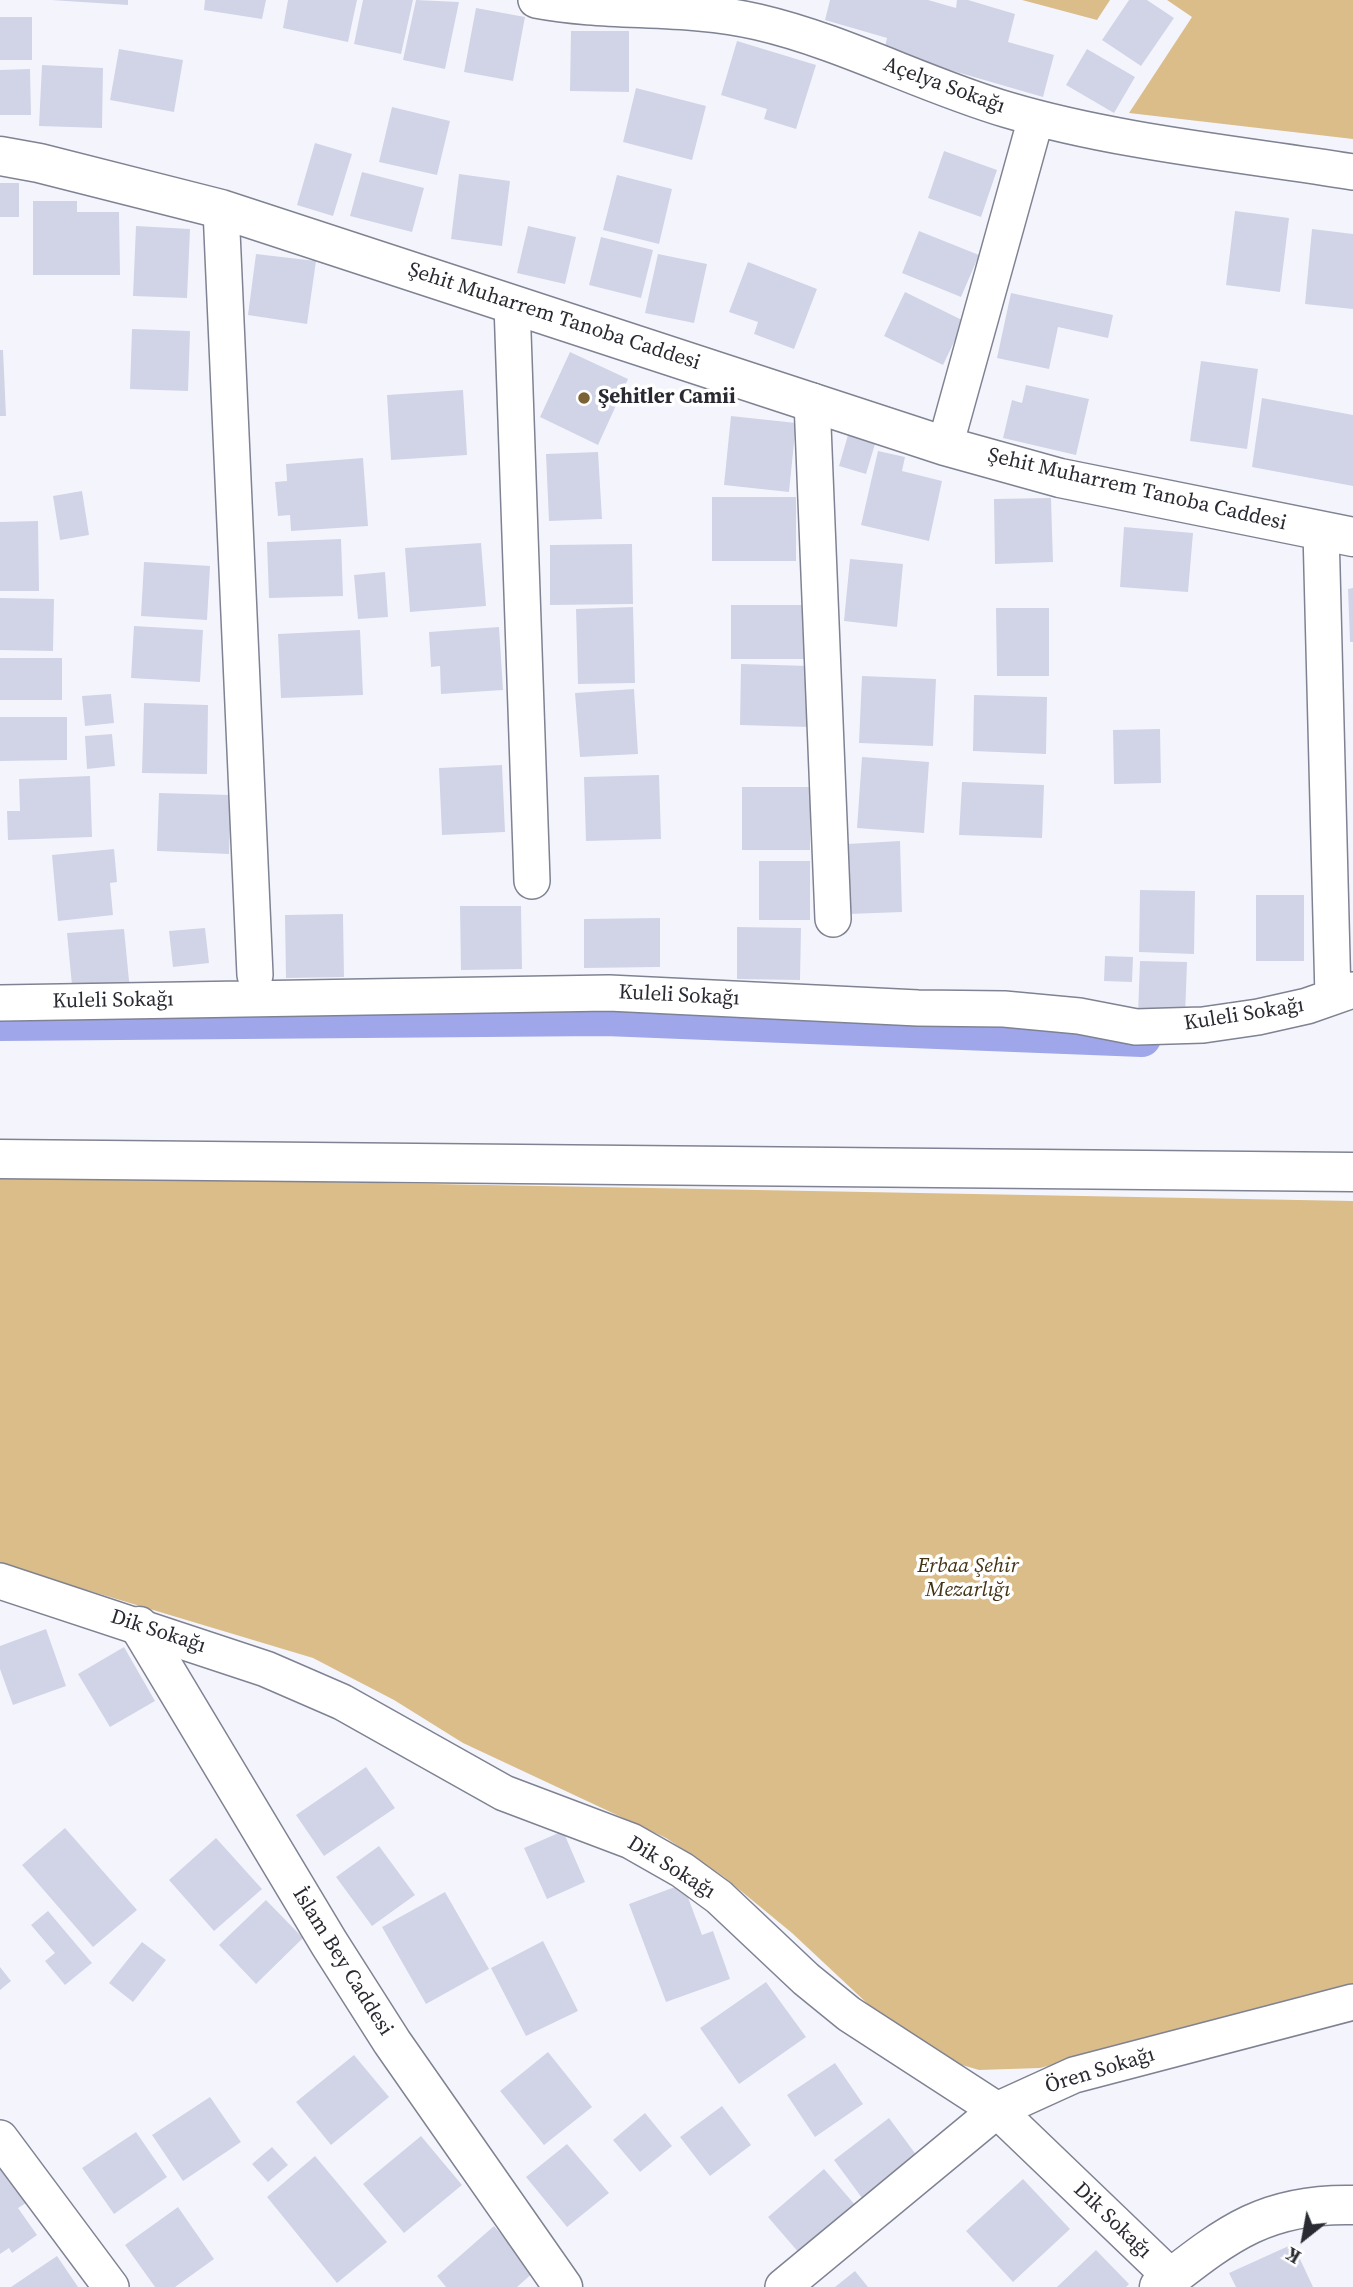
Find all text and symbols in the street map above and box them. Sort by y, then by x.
street label: Açelya Sokağı [880,52,1008,120]
street label: Şehit Muharrem Tanoba Caddesi [405,258,703,376]
place label: Şehitler Camii [598,385,736,411]
marker: Şehitler Camii [576,390,592,406]
street label: Şehit Muharrem Tanoba Caddesi [985,443,1289,537]
street label: Kuleli Sokağı [618,980,740,1012]
street label: Kuleli Sokağı [52,987,174,1015]
street label: Kuleli Sokağı [1182,993,1306,1037]
park label: Erbaa Şehir Mezarlığı [917,1554,1019,1604]
street label: Dik Sokağı [107,1605,209,1659]
street label: Dik Sokağı [622,1831,720,1905]
street label: İslam Bey Caddesi [286,1883,398,2041]
street label: Ören Sokağı [1042,2042,1158,2100]
street label: Dik Sokağı [1068,2178,1156,2264]
north arrow [1269,2203,1339,2273]
text: K [1281,2241,1306,2271]

